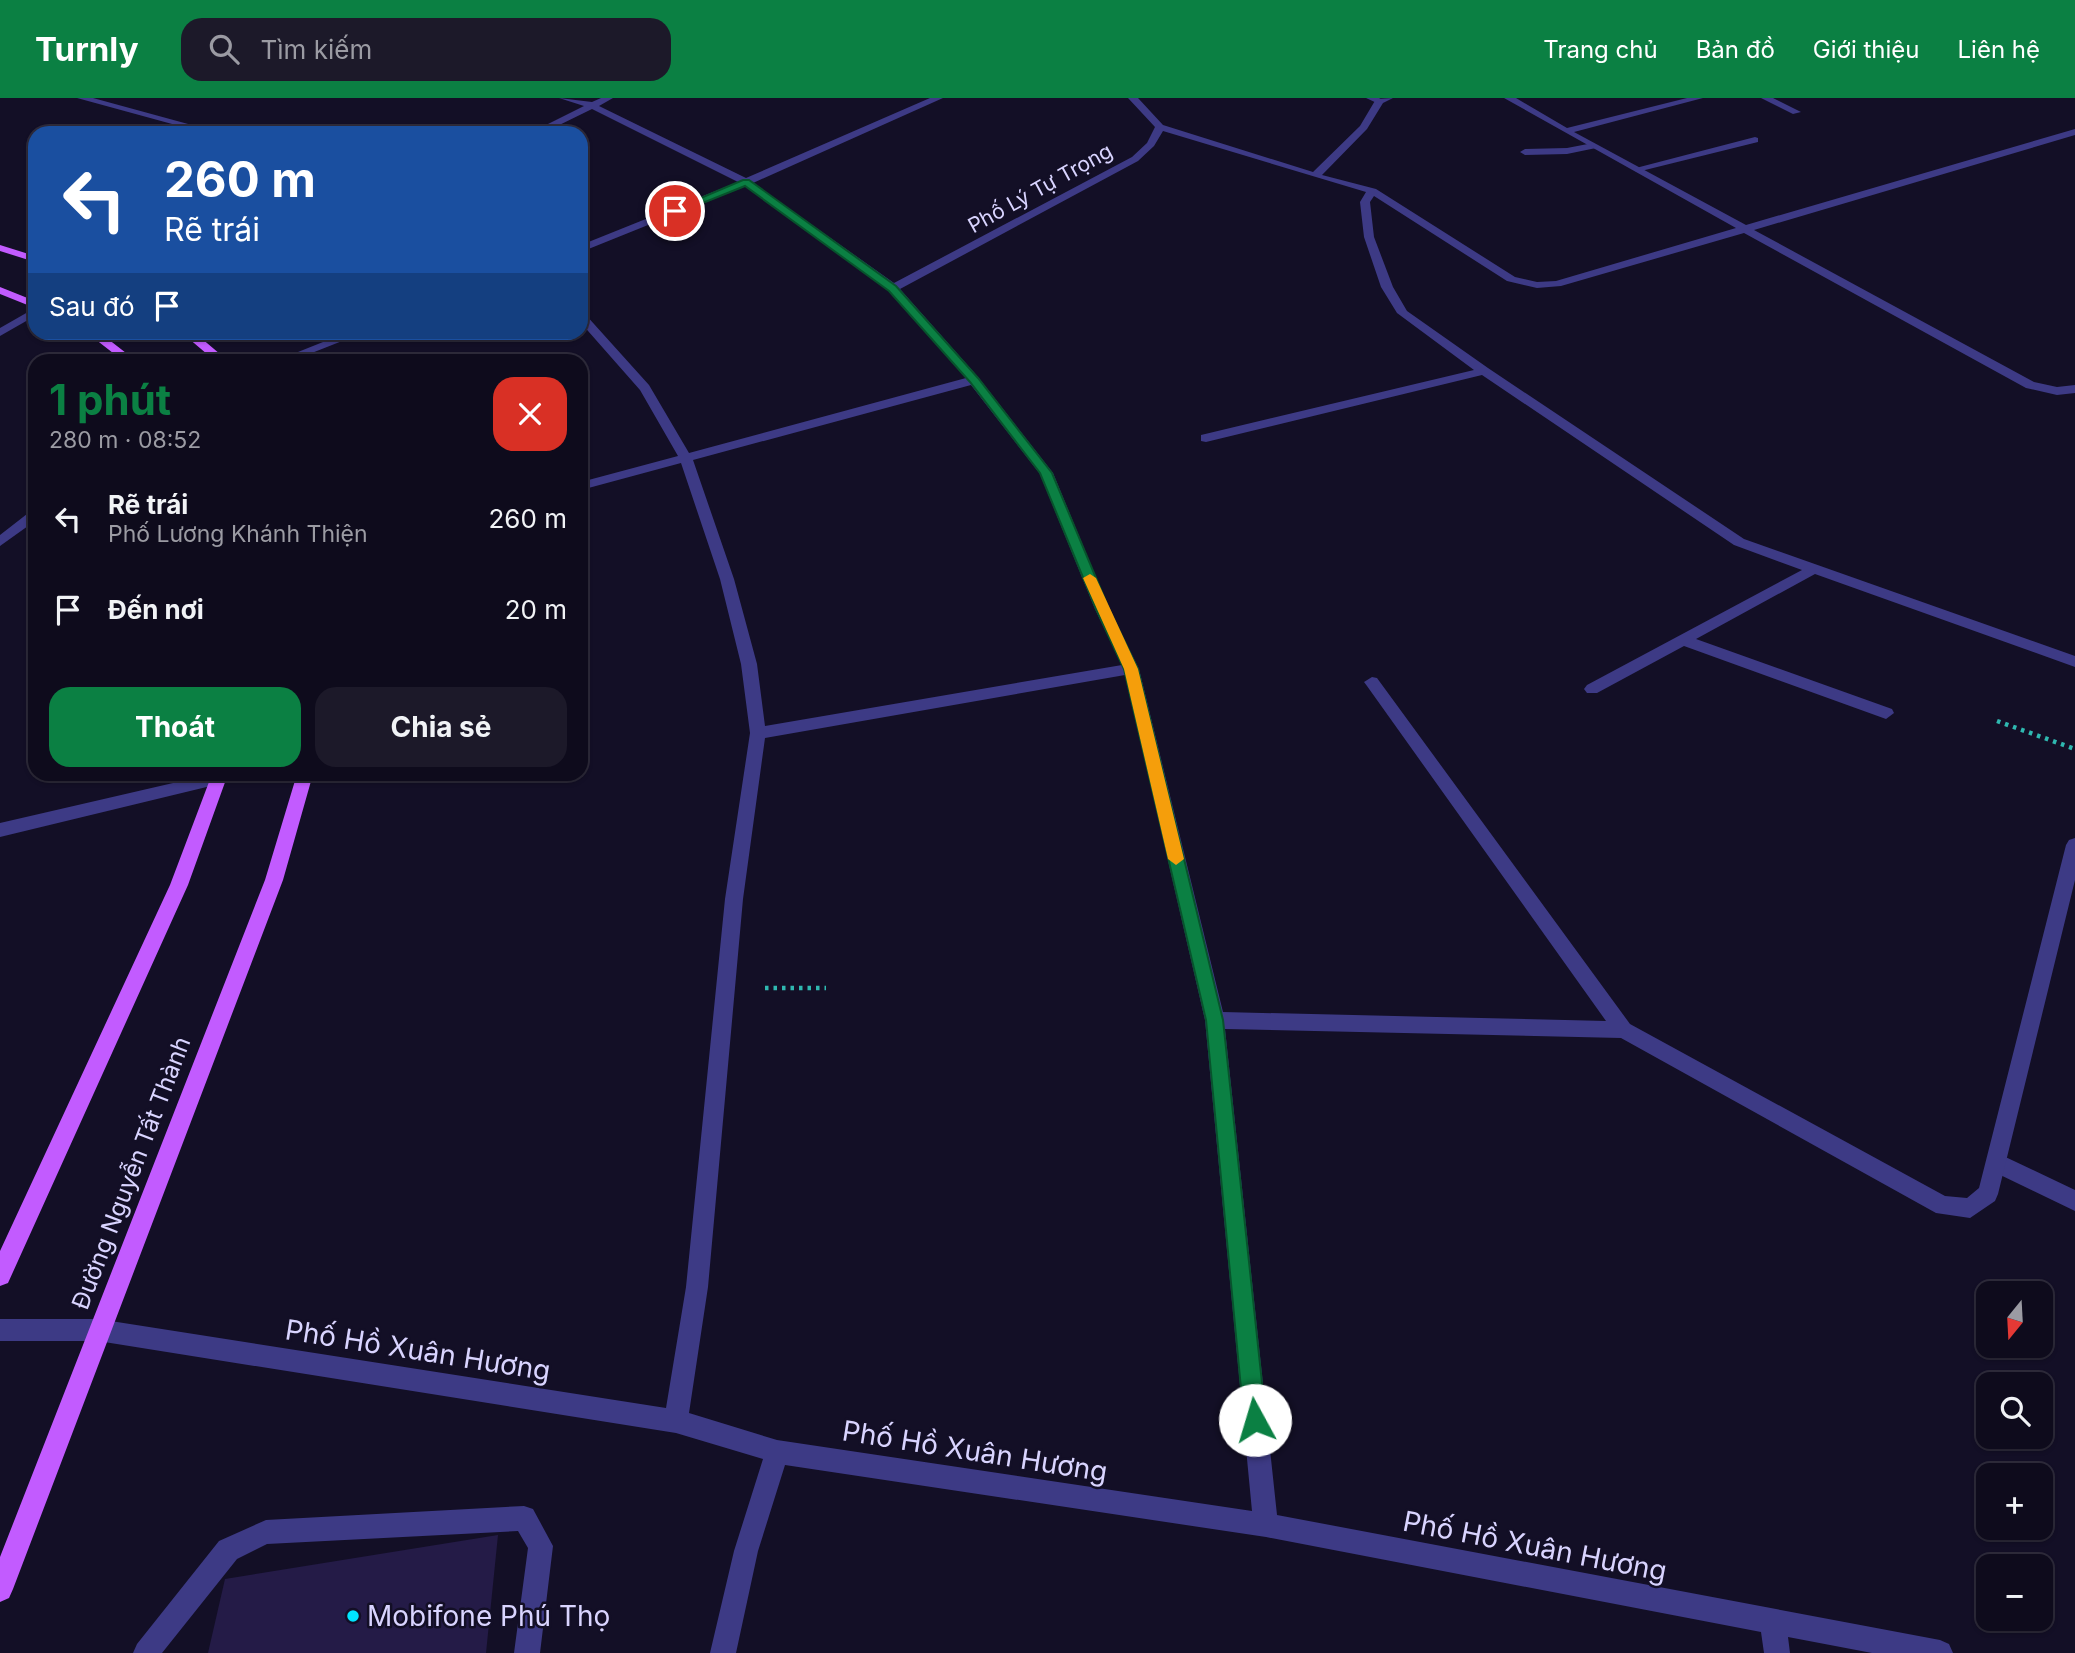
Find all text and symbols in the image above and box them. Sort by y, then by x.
search box [181,18,671,81]
text: Turnly [35,29,139,69]
icon: search [205,30,243,68]
text: Tìm kiếm [261,34,372,65]
text: Trang chủ [1543,35,1658,64]
text: Bản đồ [1696,35,1775,64]
text: Giới thiệu [1813,35,1920,64]
text: Liên hệ [1958,35,2040,64]
street label: Phố Lý Tự Trọng [963,138,1117,238]
text: 260 m [164,150,316,209]
icon: left [49,154,140,245]
pin [645,181,705,241]
icon: arrive [656,192,694,230]
text: Rẽ trái [164,210,260,249]
icon: arrive [148,287,186,325]
text: Sau đó [49,291,134,322]
text: 1 phút [49,374,171,425]
button: close [493,377,567,451]
text: 280 m · 08:52 [49,426,201,454]
text: Rẽ trái [108,489,188,520]
icon: left [49,500,87,538]
text: 260 m [489,503,567,534]
text: Phố Lương Khánh Thiện [108,520,368,548]
icon: arrive [49,591,87,629]
text: Đến nơi [108,594,204,625]
text: 20 m [505,594,567,625]
button: Thoát [49,687,301,767]
button: Chia sẻ [315,687,567,767]
street label: Đường Nguyễn Tất Thành [66,1033,196,1313]
north arrow [1976,1281,2053,1358]
map controls [1976,1281,2053,1631]
street label: Phố Hồ Xuân Hương [283,1312,553,1388]
button: search [1976,1372,2053,1449]
position arrow [1218,1383,1292,1457]
street label: Phố Hồ Xuân Hương [840,1413,1110,1489]
button: + [1976,1463,2053,1540]
street label: Phố Hồ Xuân Hương [1400,1504,1670,1588]
button: − [1976,1554,2053,1631]
place label: Mobifone Phú Thọ [367,1599,610,1633]
marker: Mobifone Phú Thọ [345,1608,361,1624]

